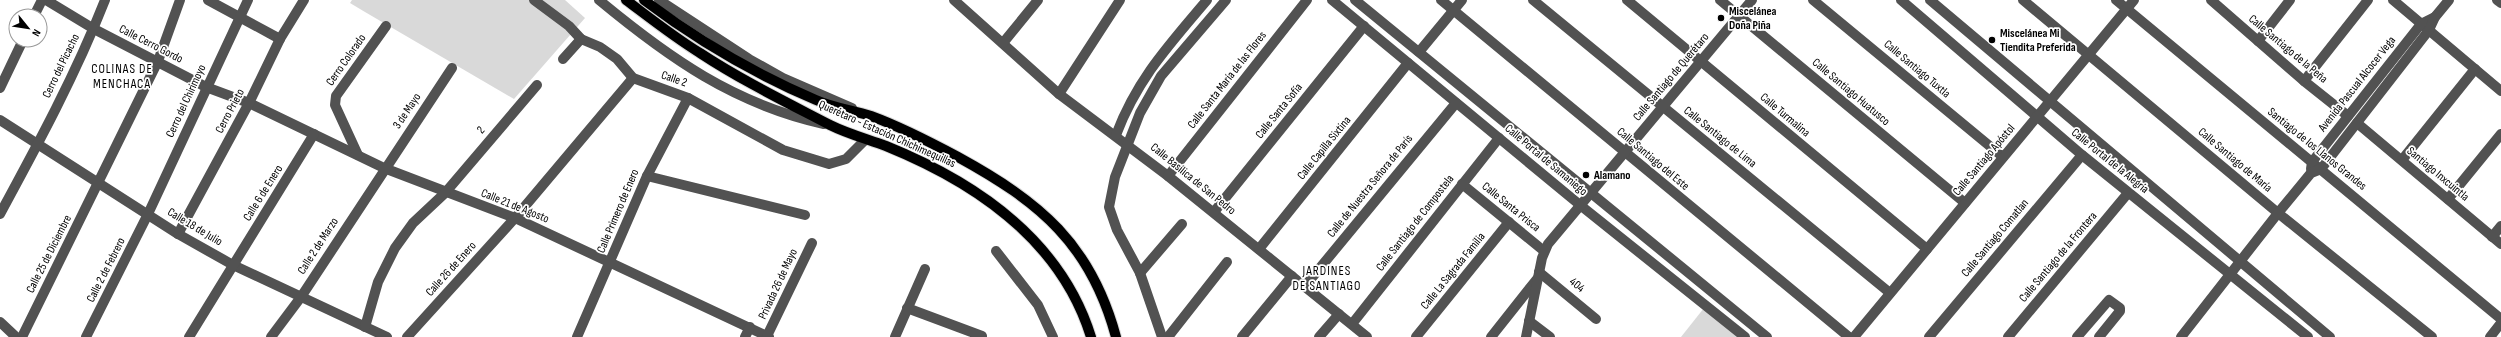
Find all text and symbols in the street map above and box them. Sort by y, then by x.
place label: Miscelánea Doña Piña [1729,4,1777,33]
north arrow [8,8,48,48]
street label: Calle Santiago de la Peña [2245,12,2331,87]
marker: Miscelánea Doña Piña [1716,13,1726,23]
street label: Calle Cerro Gordo [117,21,186,67]
place label: Miscelánea Mi Tiendita Preferida [2000,26,2076,55]
text: N [29,27,43,39]
street label: Calle Santa María de las Flores [1184,28,1270,132]
street label: Calle Santiago de Querétaro [1630,30,1712,124]
street label: Cerro del Picacho [39,31,83,101]
street label: Cerro Colorado [323,31,369,89]
street label: Avenida Pascual Alcocer Vega [2314,33,2399,135]
marker: Miscelánea Mi Tiendita Preferida [1987,35,1997,45]
street label: Calle Santiago Tuxtla [1881,37,1954,102]
street label: Calle Santiago Huatusco [1809,55,1893,129]
district label: COLINAS DE MENCHACA [91,61,153,92]
street label: Cerro del Chirimoyo [162,62,210,140]
street label: Calle 2 [659,68,689,90]
street label: Calle Santa Sofía [1252,80,1306,142]
street label: Cerro Prieto [212,86,248,136]
street label: 3 de Mayo [390,90,424,132]
street label: Calle Turmalina [1757,90,1813,140]
street label: Querétaro - Estación Chichimequillas [816,97,958,171]
street label: Calle Santiago de Lima [1681,103,1760,171]
street label: Santiago de los Llanos Grandes [2264,104,2370,194]
street label: Calle Capilla Sixtina [1294,113,1354,183]
street label: Calle Portal de Samaniego [1502,121,1590,199]
street label: Calle Santiago Apóstol [1950,121,2018,199]
street label: 2 [474,123,488,137]
street label: Calle Santiago del Este [1614,124,1692,194]
street label: Calle Portal de la Alegría [2068,125,2152,197]
street label: Calle Santiago de María [2195,125,2275,196]
street label: Calle de Nuestra Señora de París [1324,132,1416,240]
street label: Calle Basílica de San Pedro [1147,140,1239,218]
street label: Santiago Inxcuintla [2404,144,2473,205]
street label: Calle 6 de Enero [240,162,286,224]
street label: Calle Primero de Enero [594,167,642,255]
place label: Alamano [1593,168,1631,183]
marker: Alamano [1581,170,1591,180]
street label: Calle Santiago de Compostela [1373,172,1458,274]
street label: Calle Santa Prisca [1479,179,1544,235]
street label: Calle 21 de Agosto [479,186,551,226]
street label: Calle Santiago Comatlan [1958,196,2032,280]
street label: Calle 18 de Julio [165,205,225,249]
street label: Calle Santiago de la Frontera [2016,208,2100,305]
street label: Calle 25 de Diciembre [23,212,75,296]
street label: Calle 2 de Marzo [294,215,342,277]
street label: Calle La Sagrada Familia [1417,229,1489,312]
street label: Calle 2 de Febrero [83,235,129,305]
street label: Calle 26 de Enero [423,239,479,299]
street label: Privada 26 de Mayo [755,246,801,322]
district label: JARDINES DE SANTIAGO [1293,263,1361,294]
street label: 404 [1566,274,1588,296]

